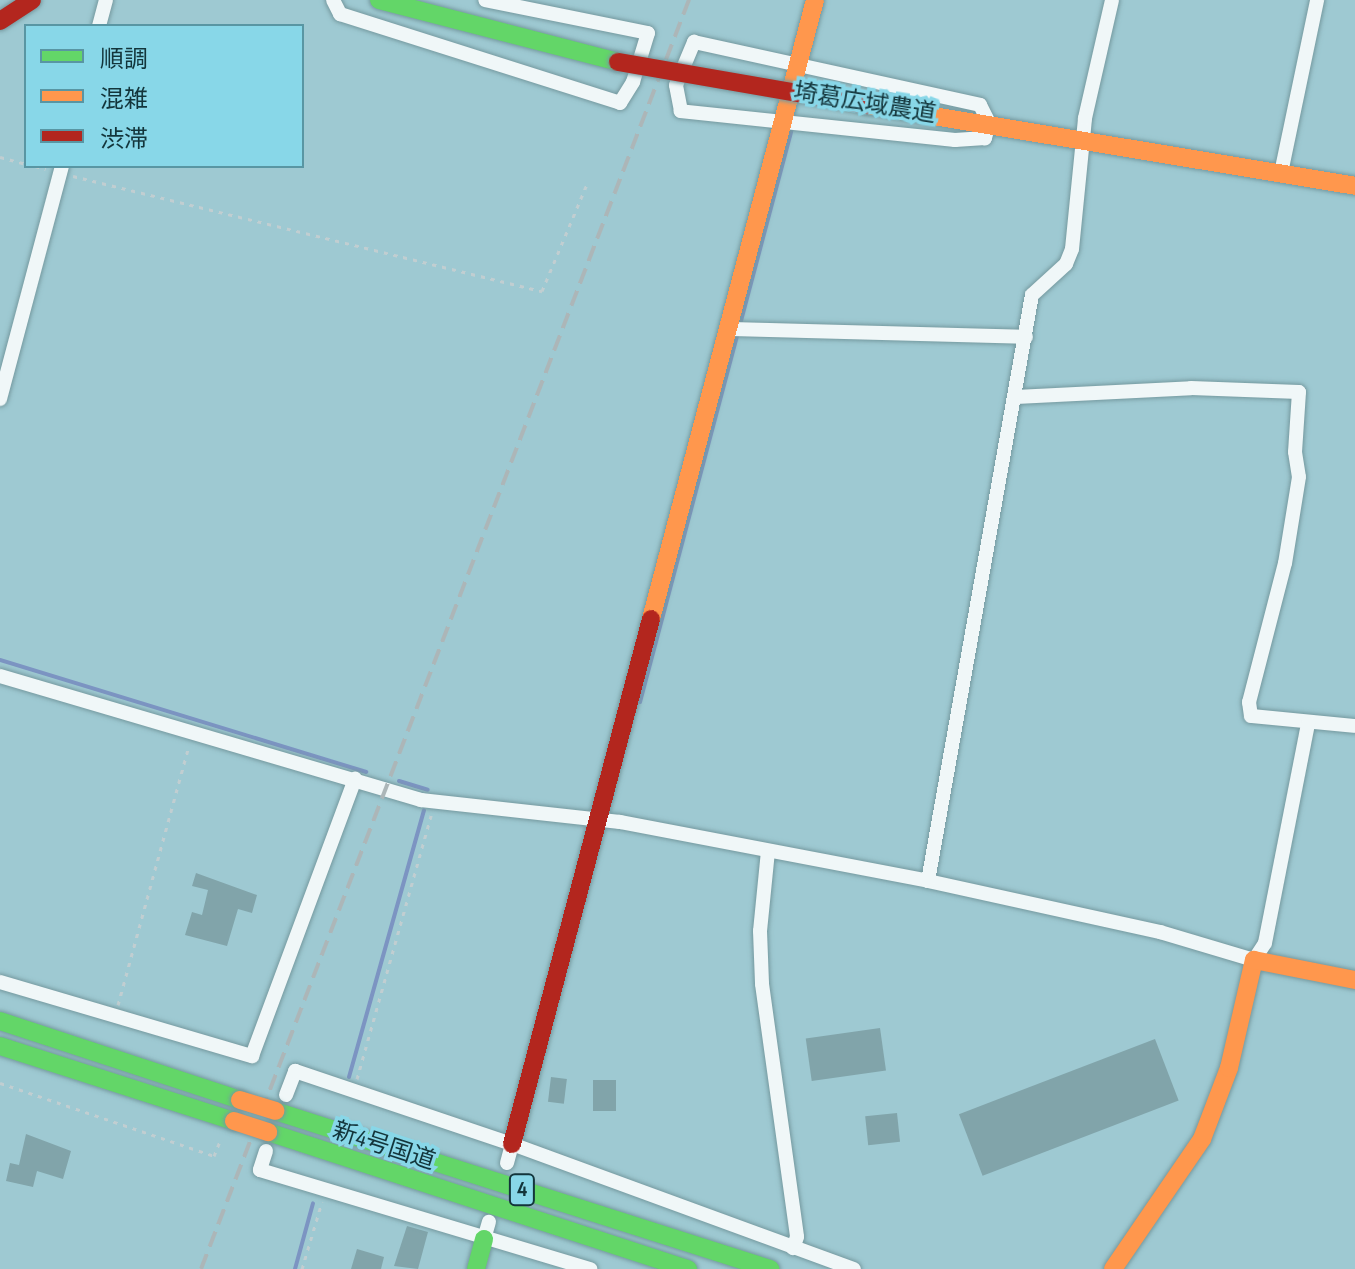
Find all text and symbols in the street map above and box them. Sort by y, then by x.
legend [24,24,304,168]
text: 順調 [100,45,148,74]
street label: 埼葛広域農道 [792,78,938,128]
text: 混雑 [100,85,148,114]
text: 渋滞 [100,125,148,154]
street label: 新4号国道 [329,1116,439,1176]
road number: 4 [508,1172,536,1208]

